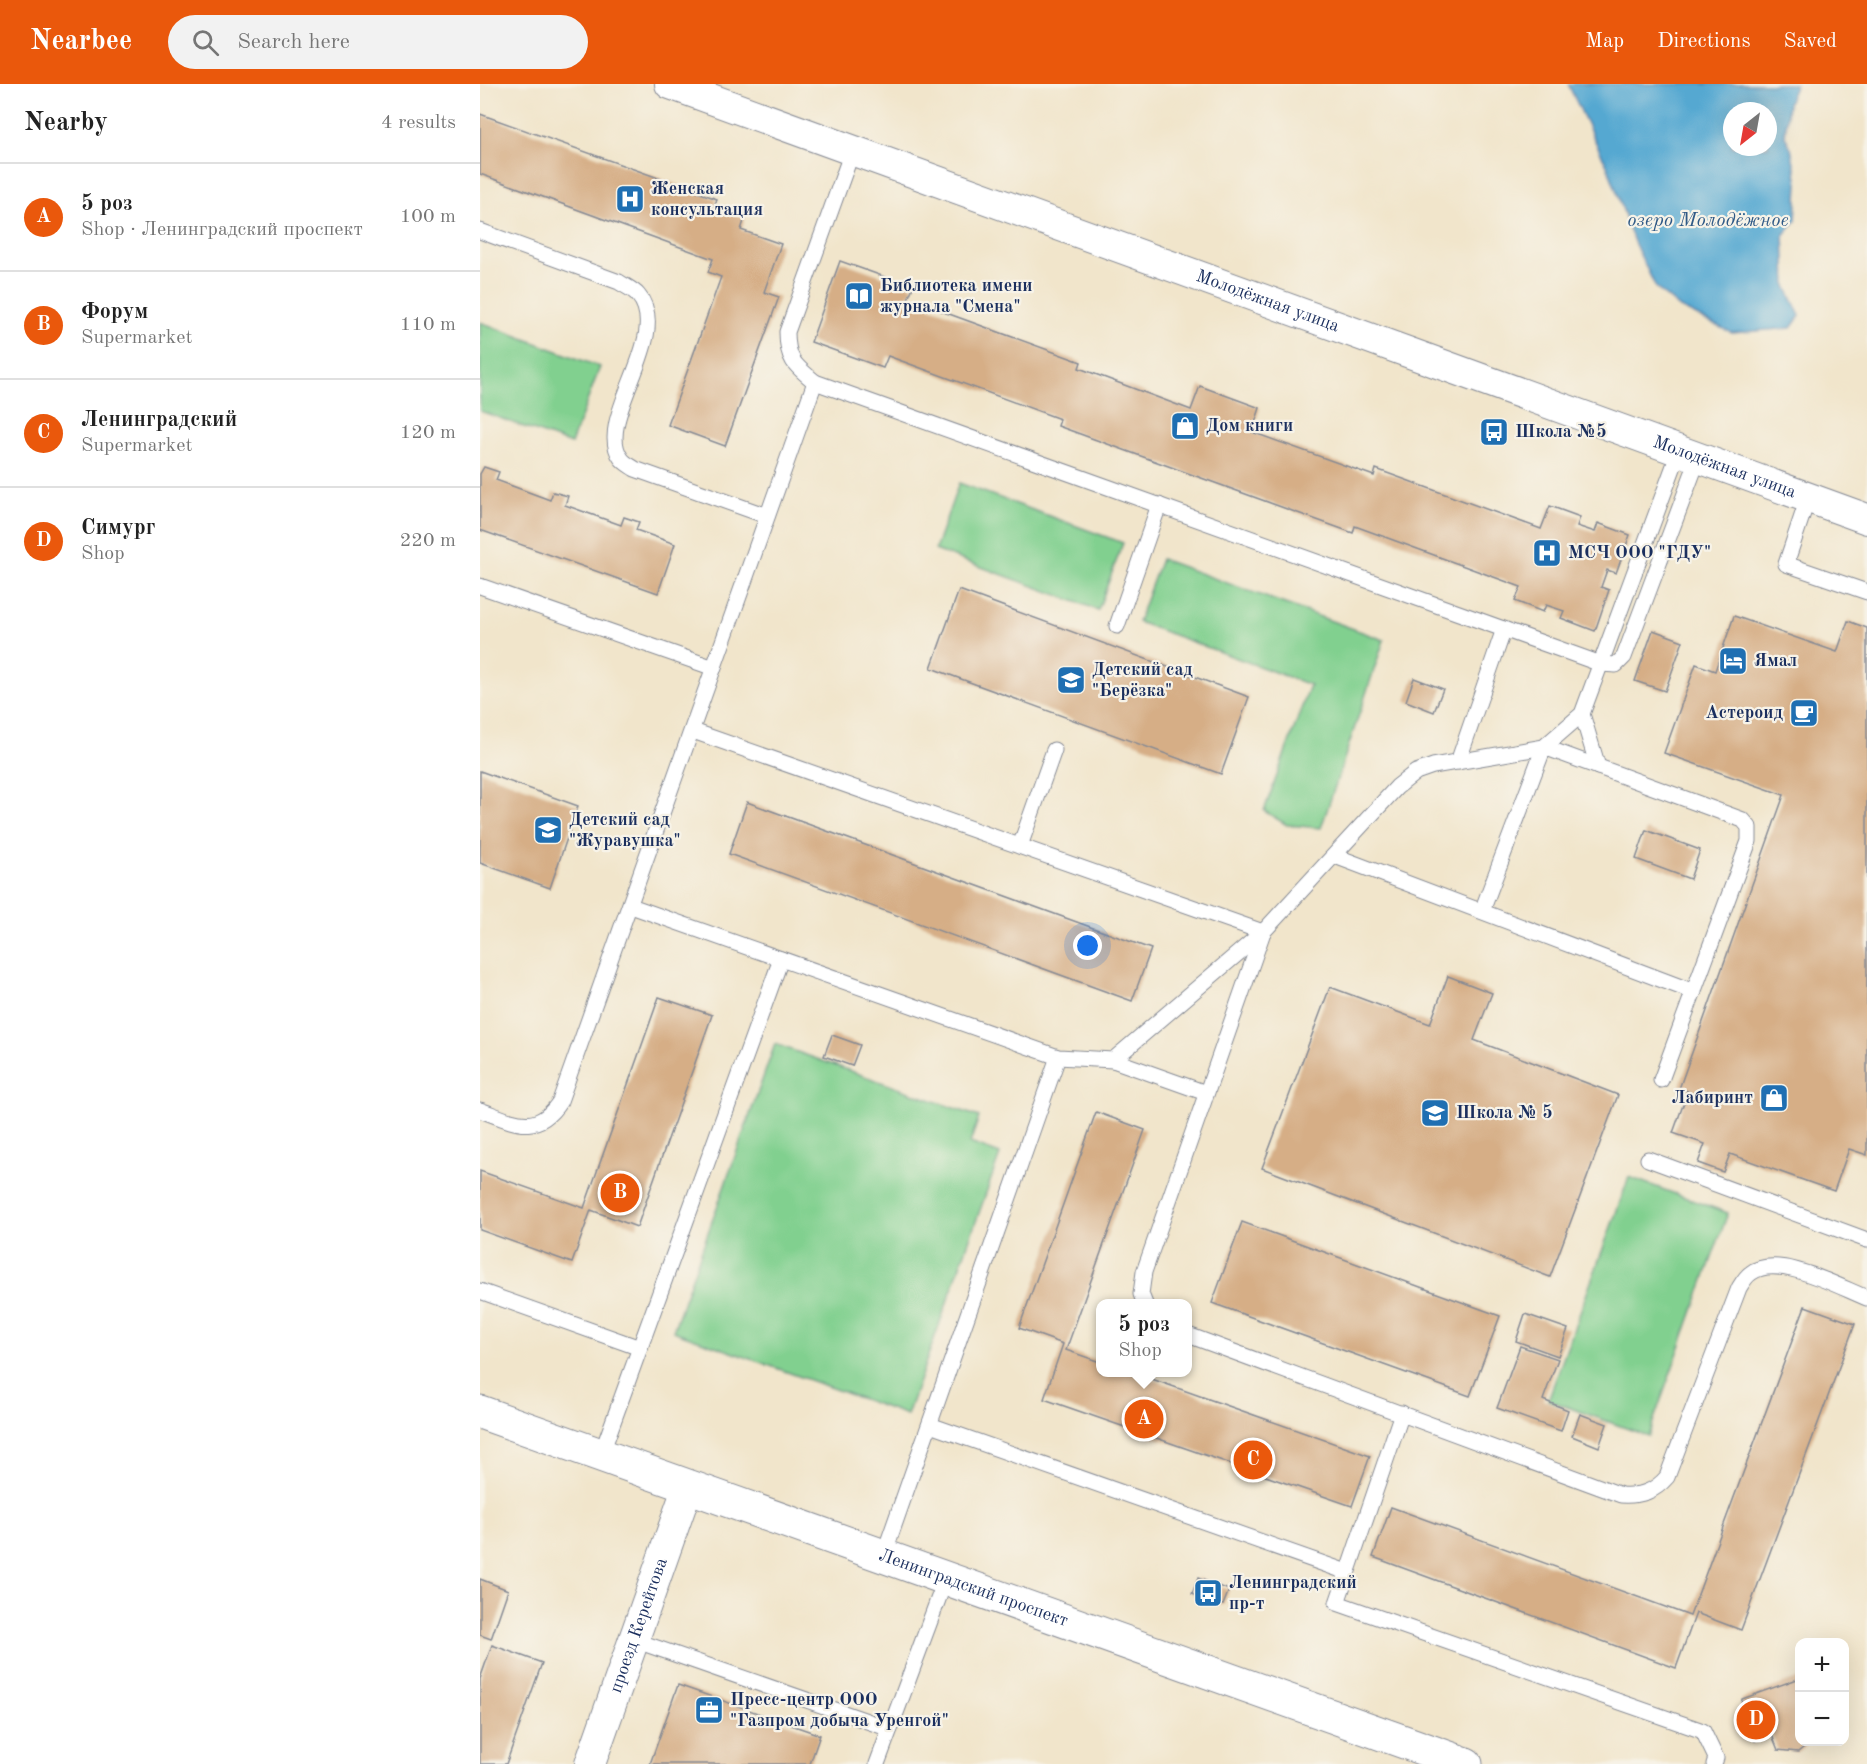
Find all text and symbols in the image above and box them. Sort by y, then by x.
search box [168,15,588,69]
icon: search [189,26,222,59]
text: Nearbee [30,28,132,56]
text: Search here [237,31,350,53]
text: Map [1585,31,1624,52]
text: Directions [1657,31,1751,52]
text: Saved [1784,31,1837,52]
north arrow [1723,102,1777,156]
text: Nearby [24,110,108,136]
text: 4 results [381,113,456,133]
place label: Женская консультация [651,180,763,219]
hospital icon: Женская консультация [614,183,646,215]
text: 5 роз [81,193,133,215]
text: A [36,207,51,227]
text: 100 m [400,207,456,227]
water label: озеро Молодёжное [1627,211,1789,231]
text: Shop · Ленинградский проспект [81,220,363,240]
street label: Молодёжная улица [1194,267,1342,335]
place label: Библиотека имени журнала "Смена" [880,277,1033,316]
library icon: Библиотека имени журнала "Смена" [843,280,875,312]
text: Форум [81,301,148,323]
text: B [36,315,51,335]
text: 110 m [400,315,456,335]
text: Supermarket [81,328,192,348]
text: Ленинградский [81,409,237,431]
shop icon: Дом книги [1169,410,1201,442]
bus stop icon: Школа №5 [1478,416,1510,448]
place label: Дом книги [1206,417,1293,435]
text: C [37,423,50,443]
text: 120 m [400,423,456,443]
place label: Школа №5 [1515,423,1607,441]
street label: Молодёжная улица [1651,433,1799,501]
text: Supermarket [81,436,192,456]
text: Симург [81,517,155,539]
text: D [36,531,51,551]
text: 220 m [400,531,456,551]
hospital icon: МСЧ ООО "ГДУ" [1531,537,1563,569]
text: Shop [81,544,125,564]
place label: МСЧ ООО "ГДУ" [1568,544,1711,562]
hotel icon: Ямал [1717,645,1749,677]
place label: Ямал [1754,652,1797,670]
place label: Детский сад "Берёзка" [1092,661,1193,700]
school or university icon: Детский сад "Берёзка" [1055,664,1087,696]
cafe icon: Астероид [1788,697,1820,729]
place label: Астероид [1705,704,1783,722]
place label: Детский сад "Журавушка" [569,811,681,850]
school or university icon: Детский сад "Журавушка" [532,814,564,846]
your location [1073,931,1102,960]
shop icon: Лабиринт [1758,1082,1790,1114]
place label: Лабиринт [1671,1089,1753,1107]
school or university icon: Школа № 5 [1419,1097,1451,1129]
place label: Школа № 5 [1456,1104,1553,1122]
pin: B [600,1170,640,1216]
popup [1096,1299,1192,1377]
text: 5 роз [1118,1314,1170,1336]
text: Shop [1118,1341,1162,1361]
pin: A [1124,1396,1164,1442]
pin: C [1234,1438,1272,1482]
street label: Ленинградский проспект [876,1546,1071,1630]
street label: проезд Керейтова [607,1555,671,1695]
place label: Ленинградский пр-т [1229,1574,1357,1613]
bus stop icon: Ленинградский пр-т [1192,1577,1224,1609]
map controls [1795,1638,1849,1746]
button: + [1795,1638,1849,1692]
place label: Пресс-центр ООО "Газпром добыча Уренгой" [730,1691,949,1730]
button: − [1795,1692,1849,1746]
office icon: Пресс-центр ООО "Газпром добыча Уренгой" [693,1694,725,1726]
pin: D [1736,1698,1776,1742]

